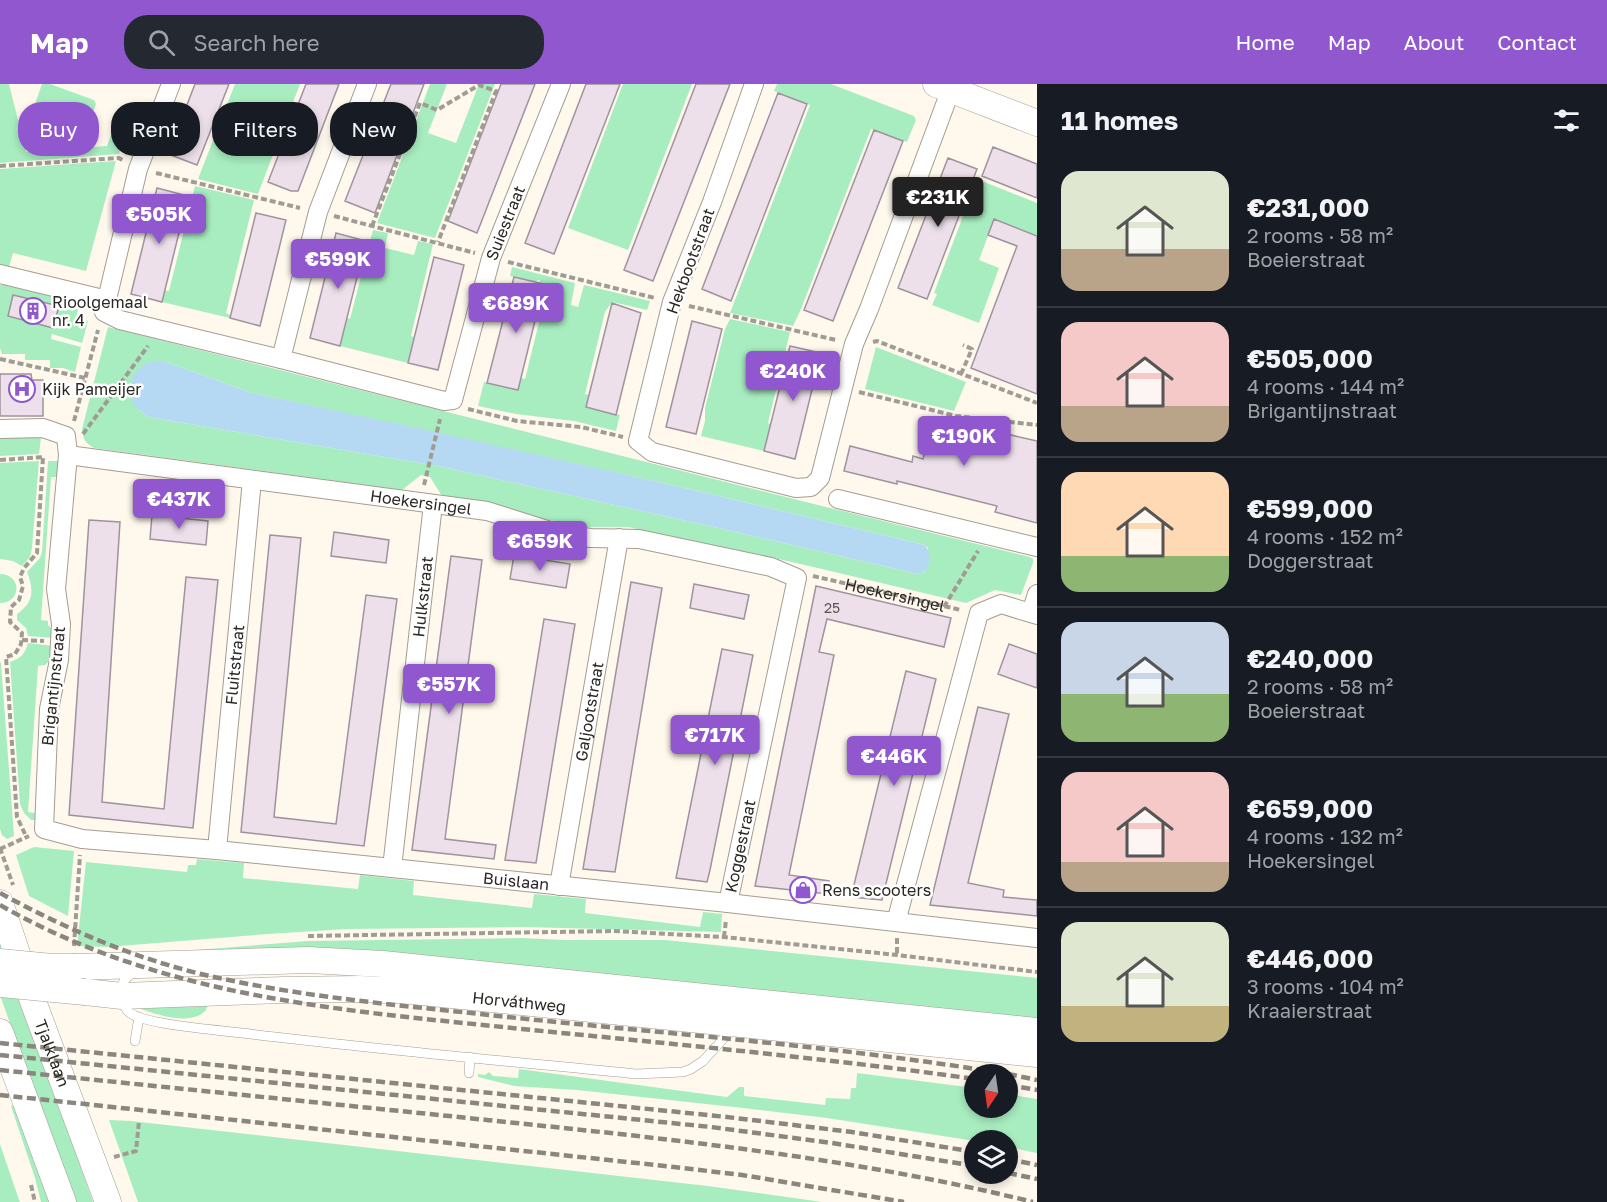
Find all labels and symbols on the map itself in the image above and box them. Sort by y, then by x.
pin: €231K [896,177,980,228]
street label: Suiestraat [481,183,529,263]
pin: €505K [117,194,201,245]
street label: Hekbootstraat [662,205,718,317]
pin: €599K [296,239,380,290]
pin: €689K [474,283,558,334]
place label: Rioolgemaal nr. 4 [52,292,148,330]
building icon: Rioolgemaal nr. 4 [18,296,48,326]
pin: €240K [751,351,835,402]
hospital icon: Kijk Pameijer [7,374,37,404]
place label: Kijk Pameijer [42,379,142,399]
pin: €190K [922,416,1006,467]
pin: €437K [137,479,221,530]
street label: Hoekersingel [369,485,473,519]
pin: €659K [498,521,582,572]
street label: Hulkstraat [408,555,437,638]
street label: Hoekersingel [843,574,947,616]
house number: 25 [824,599,840,616]
street label: Fluitstraat [221,624,248,706]
street label: Brigantijnstraat [37,625,69,747]
street label: Galjootstraat [571,660,607,763]
pin: €557K [407,664,491,715]
pin: €717K [673,715,757,766]
pin: €446K [852,736,936,787]
street label: Koggestraat [720,798,760,894]
street label: Buislaan [482,868,550,894]
shop icon: Rens scooters [788,875,818,905]
place label: Rens scooters [822,880,931,900]
street label: Horváthweg [471,987,567,1016]
street label: Tjalklaan [31,1017,74,1090]
north arrow [964,1064,1018,1118]

